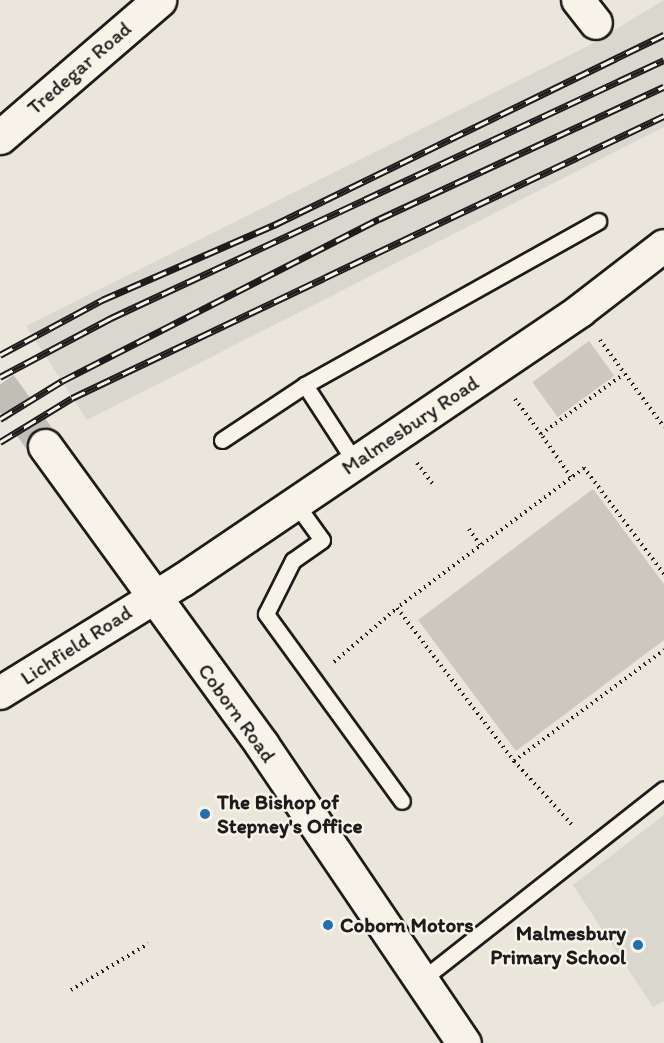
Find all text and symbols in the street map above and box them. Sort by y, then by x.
street label: Tredegar Road [22,16,136,120]
street label: Malmesbury Road [337,370,483,480]
street label: Lichfield Road [16,600,136,690]
street label: Coborn Road [193,659,281,767]
place label: The Bishop of Stepney's Office [217,789,363,839]
marker: The Bishop of Stepney's Office [198,807,212,821]
place label: Coborn Motors [340,912,473,938]
marker: Coborn Motors [321,918,335,932]
place label: Malmesbury Primary School [490,920,626,970]
marker: Malmesbury Primary School [631,938,645,952]

